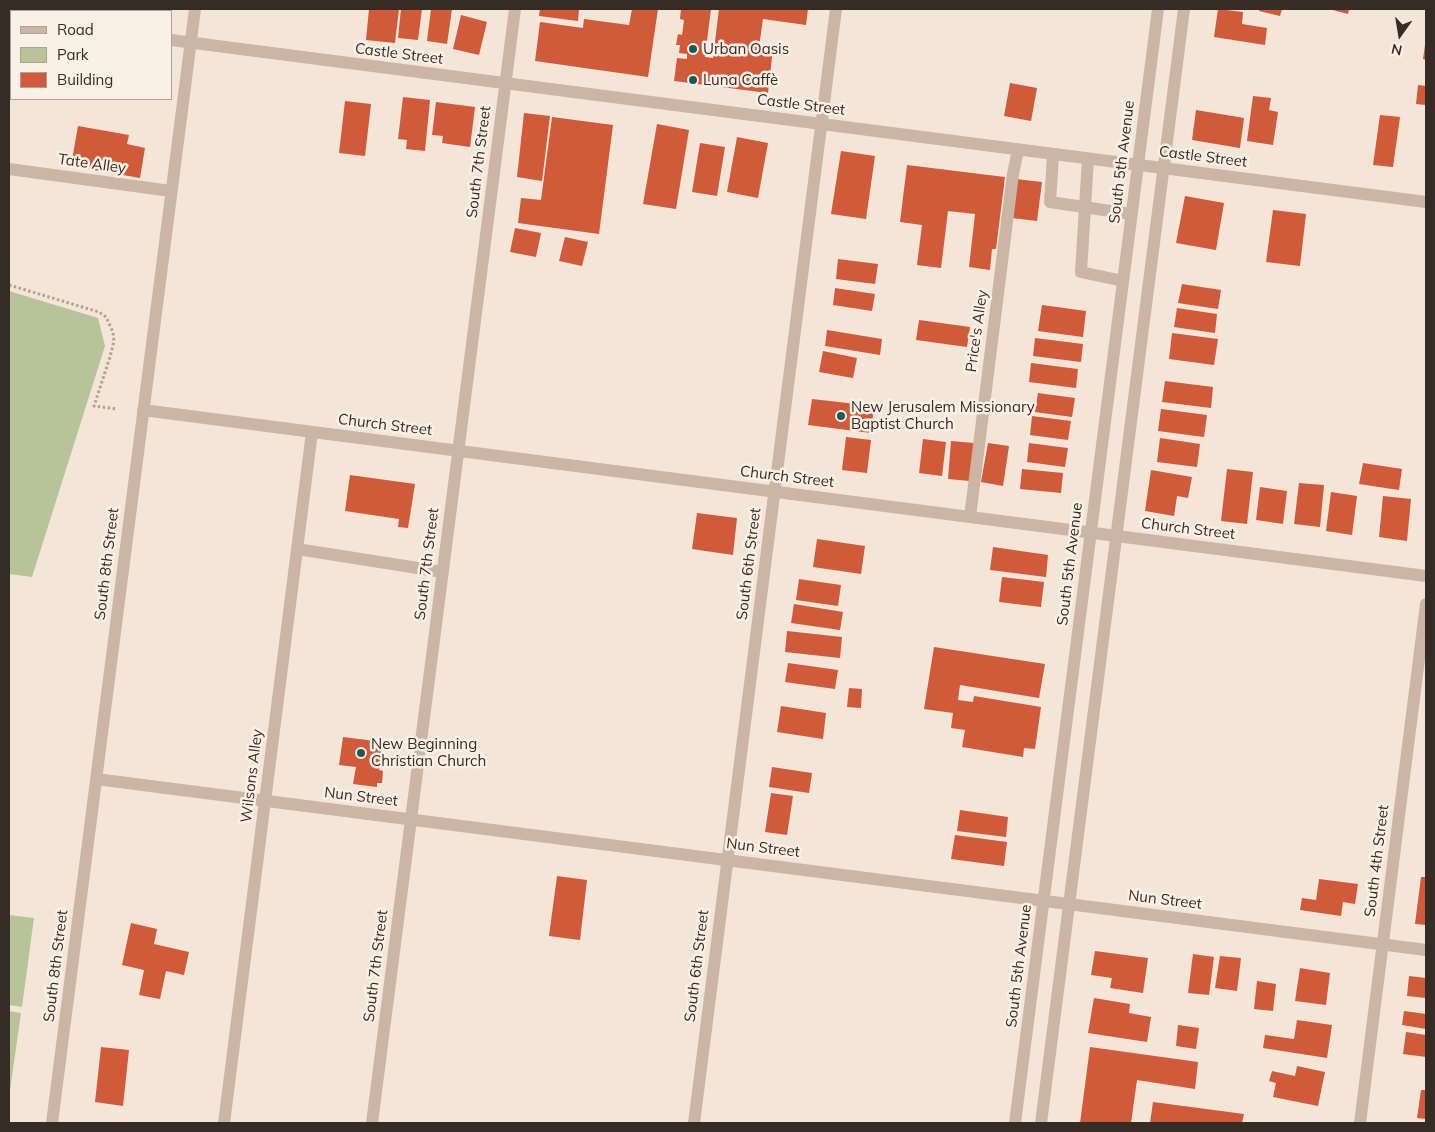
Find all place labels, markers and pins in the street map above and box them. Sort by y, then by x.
place label: Urban Oasis [703,40,789,58]
marker: Urban Oasis [687,43,699,55]
place label: Luna Caffè [703,71,778,89]
marker: Luna Caffè [687,74,699,86]
place label: New Jerusalem Missionary Baptist Church [851,398,1035,433]
marker: New Jerusalem Missionary Baptist Church [835,410,847,422]
place label: New Beginning Christian Church [371,735,486,770]
marker: New Beginning Christian Church [355,747,367,759]

